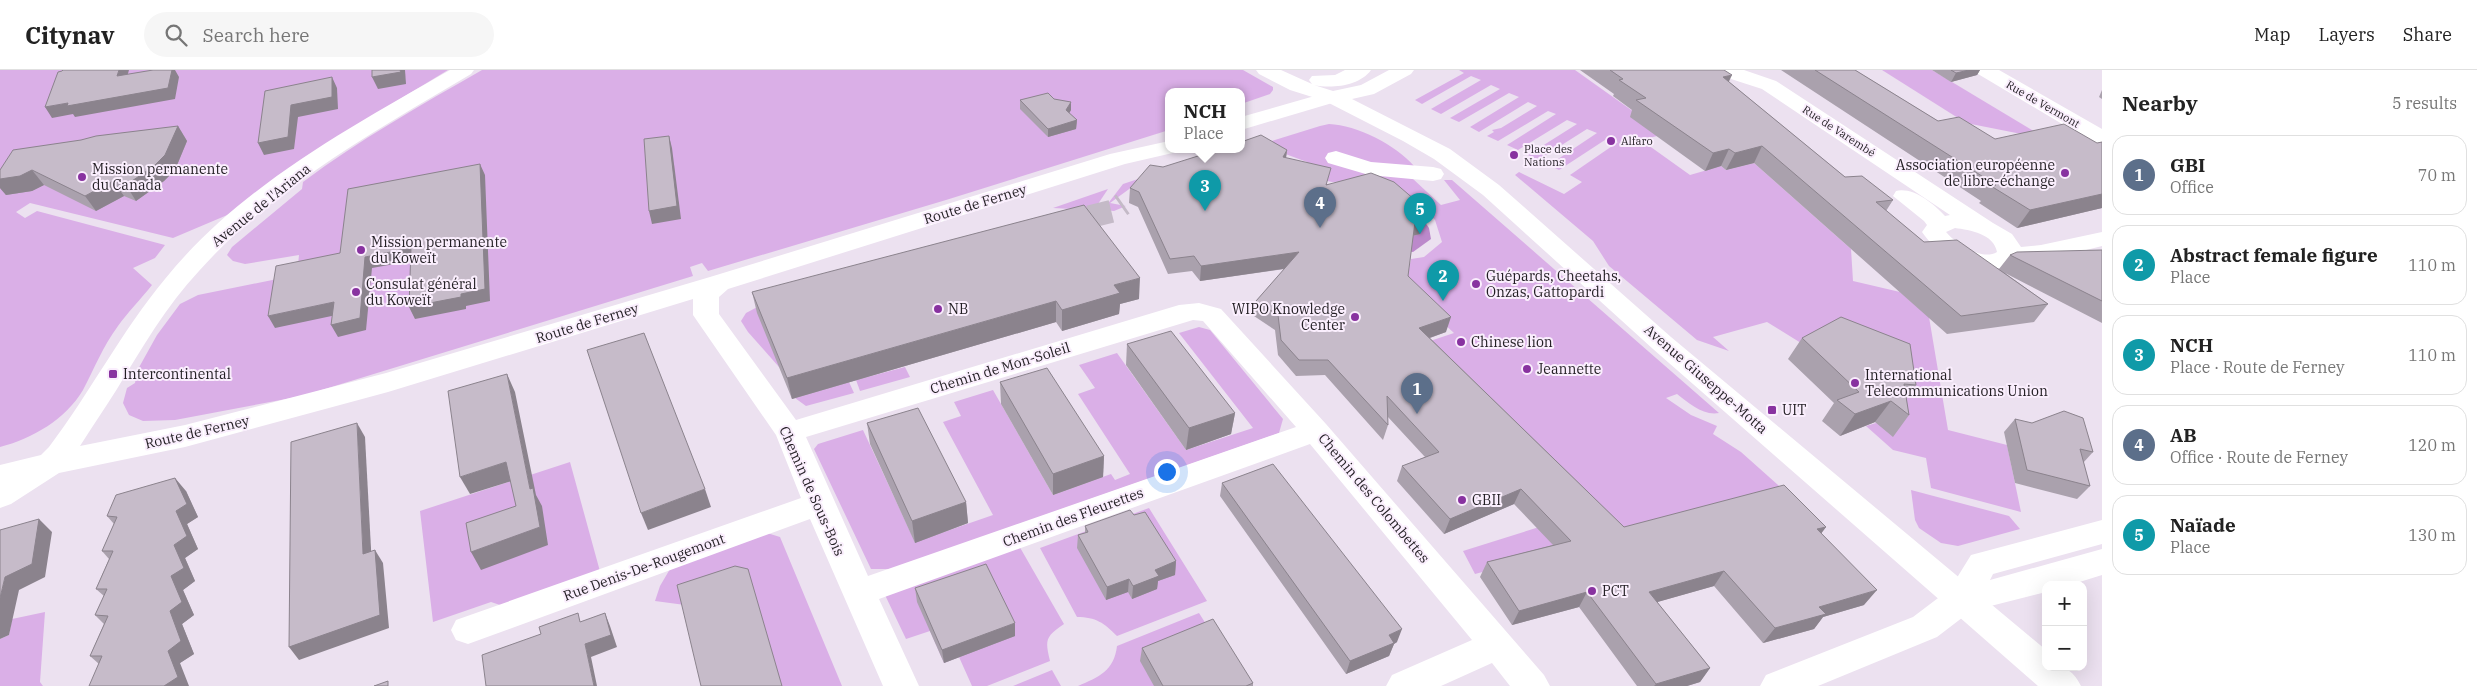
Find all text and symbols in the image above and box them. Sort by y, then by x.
search box [144,12,494,57]
text: Citynav [25,19,114,51]
icon: search [162,21,190,49]
text: Search here [202,23,310,47]
text: Map [2254,23,2291,46]
text: Layers [2319,23,2375,46]
text: Share [2403,23,2452,46]
street label: Rue de Vermont [2004,77,2082,131]
popup [1165,88,1245,153]
text: Nearby [2122,89,2198,117]
text: 5 results [2392,93,2457,113]
text: NCH [1183,99,1227,123]
street label: Rue de Varembé [1800,102,1878,160]
text: Place [1183,123,1224,143]
place label: Alfaro [1621,134,1653,148]
marker: Alfaro [1605,135,1617,147]
place label: Place des Nations [1524,142,1572,169]
marker: Place des Nations [1508,149,1520,161]
text: GBI [2170,153,2205,177]
place label: Association européenne de libre-échange [1896,156,2055,190]
street label: Avenue de l'Ariana [208,159,315,251]
place label: Mission permanente du Canada [92,160,228,194]
text: 1 [2134,165,2144,185]
text: 70 m [2418,165,2456,185]
marker: Association européenne de libre-échange [2059,167,2071,179]
pin: 3 [1189,170,1221,211]
marker: Mission permanente du Canada [76,171,88,183]
text: Office [2170,177,2214,197]
street label: Route de Ferney [921,180,1029,228]
pin: 4 [1304,187,1336,228]
pin: 5 [1404,193,1436,234]
place label: Mission permanente du Koweït [371,233,507,267]
text: Abstract female figure [2170,243,2378,267]
marker: Mission permanente du Koweït [355,244,367,256]
text: 2 [2134,255,2144,275]
text: 110 m [2408,255,2456,275]
pin: 2 [1427,260,1459,301]
place label: Guépards, Cheetahs, Onzas, Gattopardi [1486,267,1621,301]
text: Place [2170,267,2210,287]
place label: Consulat général du Koweït [366,275,477,309]
marker: Guépards, Cheetahs, Onzas, Gattopardi [1470,278,1482,290]
marker: Consulat général du Koweït [350,286,362,298]
street label: Route de Ferney [533,299,641,347]
place label: NB [948,300,968,318]
place label: WIPO Knowledge Center [1232,300,1346,334]
marker: NB [932,303,944,315]
marker: WIPO Knowledge Center [1349,311,1361,323]
street label: Avenue Giuseppe-Motta [1641,320,1772,438]
place label: Chinese lion [1471,333,1553,351]
text: NCH [2170,333,2213,357]
marker: Chinese lion [1455,336,1467,348]
street label: Chemin de Mon-Soleil [928,338,1072,398]
text: 3 [2134,345,2144,365]
text: 110 m [2408,345,2456,365]
text: Place · Route de Ferney [2170,357,2345,377]
place label: Jeannette [1537,360,1601,378]
marker: Jeannette [1521,363,1533,375]
place label: Intercontinental [123,365,231,383]
place label: International Telecommunications Union [1865,366,2048,400]
marker: Intercontinental [107,368,119,380]
pin: 1 [1401,373,1433,414]
marker: International Telecommunications Union [1849,377,1861,389]
place label: UIT [1782,401,1806,419]
marker: UIT [1766,404,1778,416]
street label: Route de Ferney [143,411,251,453]
street label: Chemin de Sous-Bois [775,423,849,559]
text: AB [2170,423,2197,447]
street label: Chemin des Colombettes [1314,429,1434,567]
text: 4 [2134,435,2144,455]
text: 120 m [2408,435,2456,455]
text: Office · Route de Ferney [2170,447,2348,467]
your location [1154,459,1180,485]
street label: Chemin des Fleurettes [1000,483,1146,551]
place label: GBII [1472,491,1501,509]
marker: GBII [1456,494,1468,506]
text: Naïade [2170,513,2236,537]
text: 5 [2134,525,2144,545]
text: 130 m [2408,525,2456,545]
street label: Rue Denis-De-Rougemont [561,529,727,605]
text: Place [2170,537,2210,557]
map controls [2042,581,2087,671]
button: + [2042,581,2087,626]
place label: PCT [1602,582,1629,600]
marker: PCT [1586,585,1598,597]
button: − [2042,626,2087,671]

